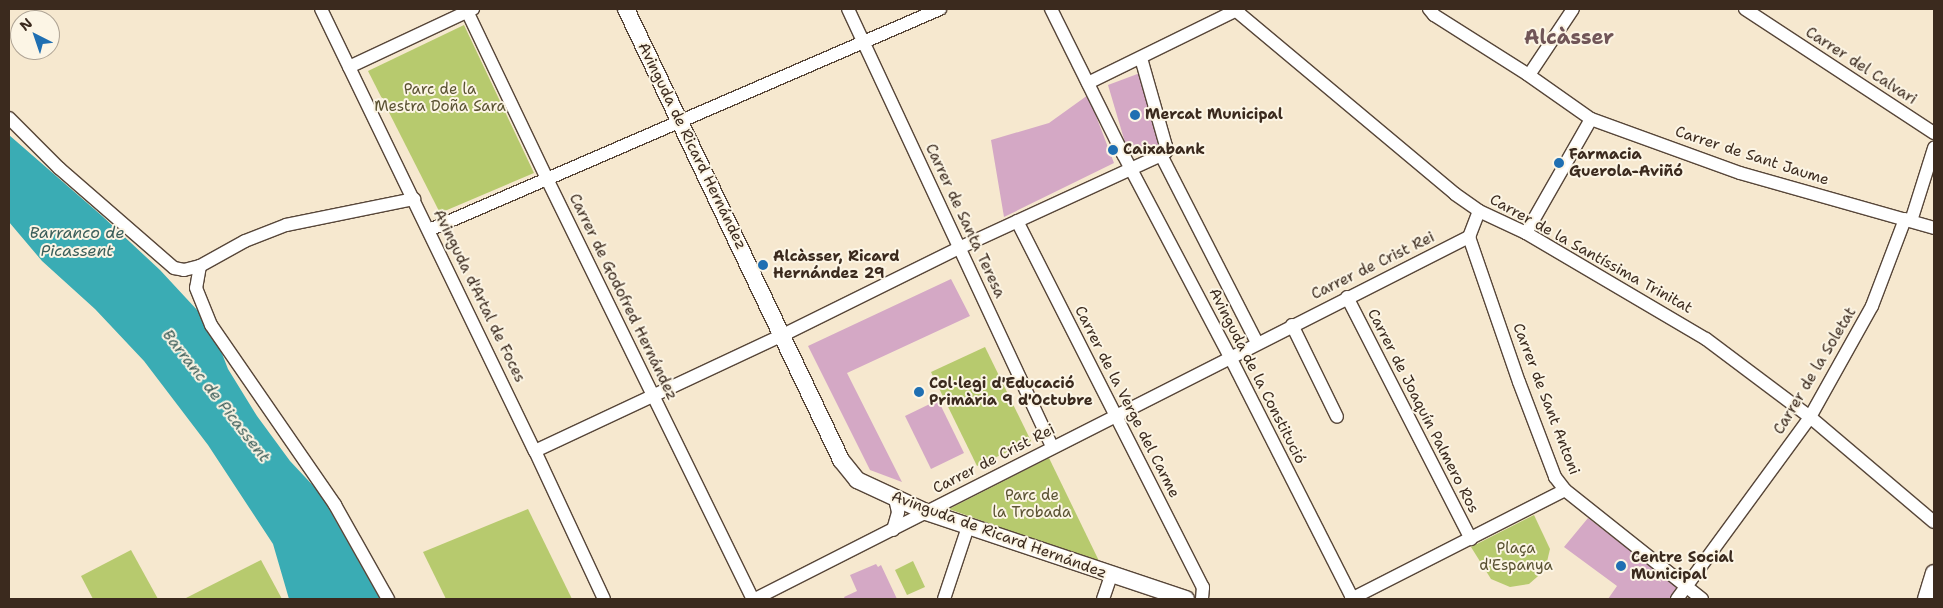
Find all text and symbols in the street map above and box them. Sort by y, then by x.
north arrow [10,10,60,60]
text: N [16,14,36,35]
street label: Carrer del Calvari [1802,23,1920,109]
district label: Alcàsser [1524,25,1614,49]
street label: Avinguda de Ricard Hernández [634,40,750,252]
park label: Parc de la Mestra Doña Sara [374,80,506,115]
place label: Mercat Municipal [1145,106,1283,124]
marker: Mercat Municipal [1129,109,1141,121]
street label: Carrer de Sant Jaume [1673,123,1831,189]
street label: Carrer de Santa Teresa [921,141,1009,301]
place label: Caixabank [1123,141,1205,159]
marker: Caixabank [1107,144,1119,156]
place label: Farmacia Guerola-Aviñó [1569,145,1683,180]
marker: Farmacia Guerola-Aviñó [1553,157,1565,169]
street label: Carrer de Godofred Hernández [565,191,681,403]
street label: Carrer de la Santíssima Trinitat [1486,191,1696,317]
street label: Avinguda d'Artal de Foces [429,207,529,385]
water label: Barranco de Picassent [30,223,124,261]
street label: Carrer de Crist Rei [1308,228,1438,304]
place label: Alcàsser, Ricard Hernández 29 [773,247,900,282]
marker: Alcàsser, Ricard Hernández 29 [757,259,769,271]
street label: Avinguda de la Constitució [1205,285,1309,467]
street label: Carrer de la Verge del Carme [1071,303,1183,501]
street label: Carrer de la Soletat [1770,304,1860,438]
street label: Carrer de Joaquín Palmero Ros [1363,306,1483,516]
street label: Carrer de Sant Antoni [1509,321,1583,477]
water label: Barranc de Picassent [158,326,274,466]
place label: Col·legi d'Educació Primària 9 d'Octubre [929,374,1093,409]
marker: Col·legi d'Educació Primària 9 d'Octubre [913,386,925,398]
street label: Carrer de Crist Rei [930,420,1058,498]
park label: Parc de la Trobada [993,486,1071,521]
street label: Avinguda de Ricard Hernández [889,488,1109,582]
park label: Plaça d'Espanya [1479,539,1553,574]
place label: Centre Social Municipal [1631,548,1734,583]
marker: Centre Social Municipal [1615,560,1627,572]

